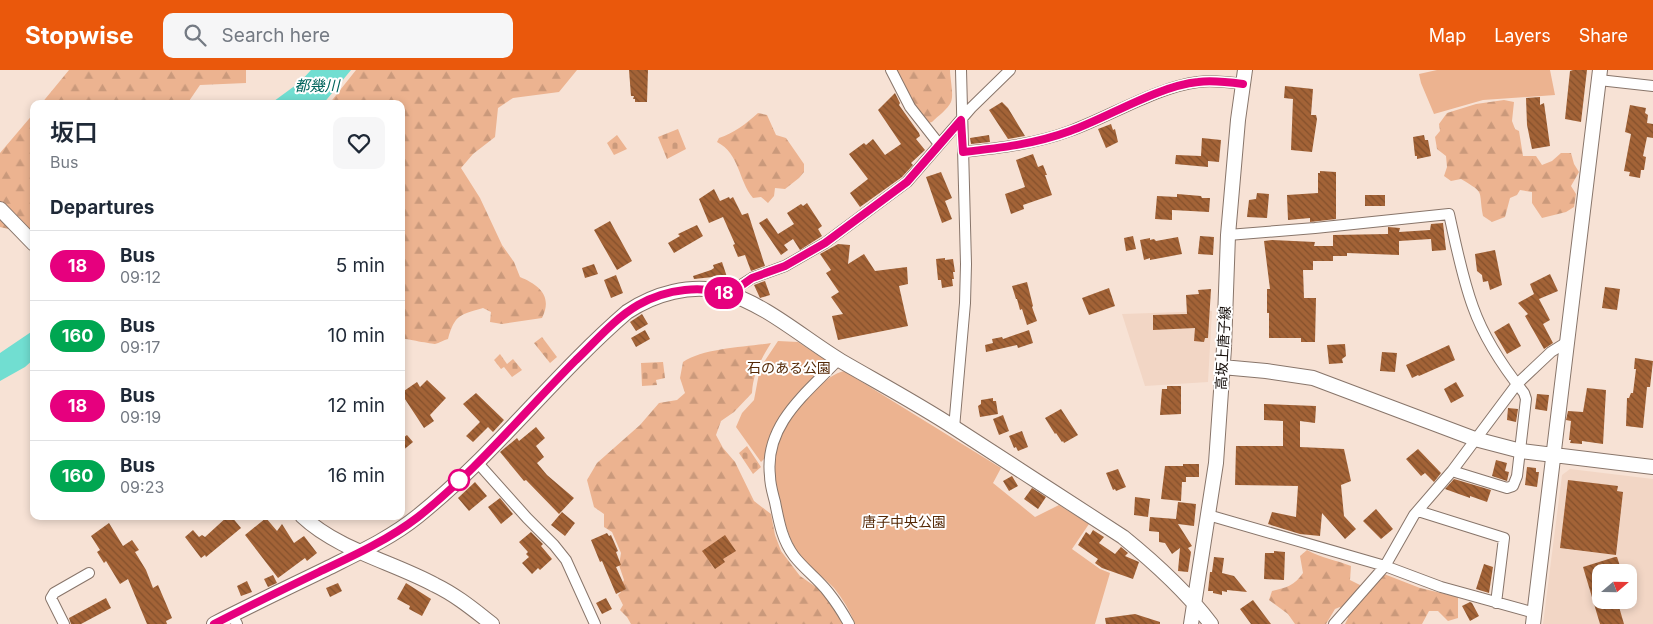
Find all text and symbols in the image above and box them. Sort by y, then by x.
search box [163,13,513,58]
text: Stopwise [25,21,133,50]
icon: search [181,21,209,49]
text: Search here [221,24,330,47]
text: Map [1429,25,1466,46]
text: Layers [1494,25,1551,46]
text: Share [1579,25,1628,46]
water label: 都幾川 [294,76,341,95]
button: heart [333,117,385,169]
text: 坂口 [50,118,98,147]
text: Bus [50,152,78,172]
text: Departures [50,196,154,219]
text: Bus [120,244,155,267]
text: 5 min [336,254,385,277]
text: 18 [68,255,87,276]
text: 09:12 [120,267,161,287]
line badge: 18 [702,277,746,309]
text: 18 [714,282,734,303]
street label: 高坂上唐子線 [1212,306,1233,390]
text: Bus [120,314,155,337]
text: 10 min [327,324,385,347]
text: 160 [62,325,93,346]
text: 09:17 [120,337,160,357]
park label: 石のある公園 [747,359,831,376]
text: Bus [120,384,155,407]
text: 12 min [328,394,385,417]
text: 18 [68,395,87,416]
text: 09:19 [120,407,161,427]
text: Bus [120,454,155,477]
text: 16 min [328,464,385,487]
text: 160 [62,465,93,486]
unlabelled marker [448,469,470,491]
text: 09:23 [120,477,164,497]
park label: 唐子中央公園 [862,513,946,530]
north arrow [1592,564,1638,609]
map controls [1592,564,1637,609]

